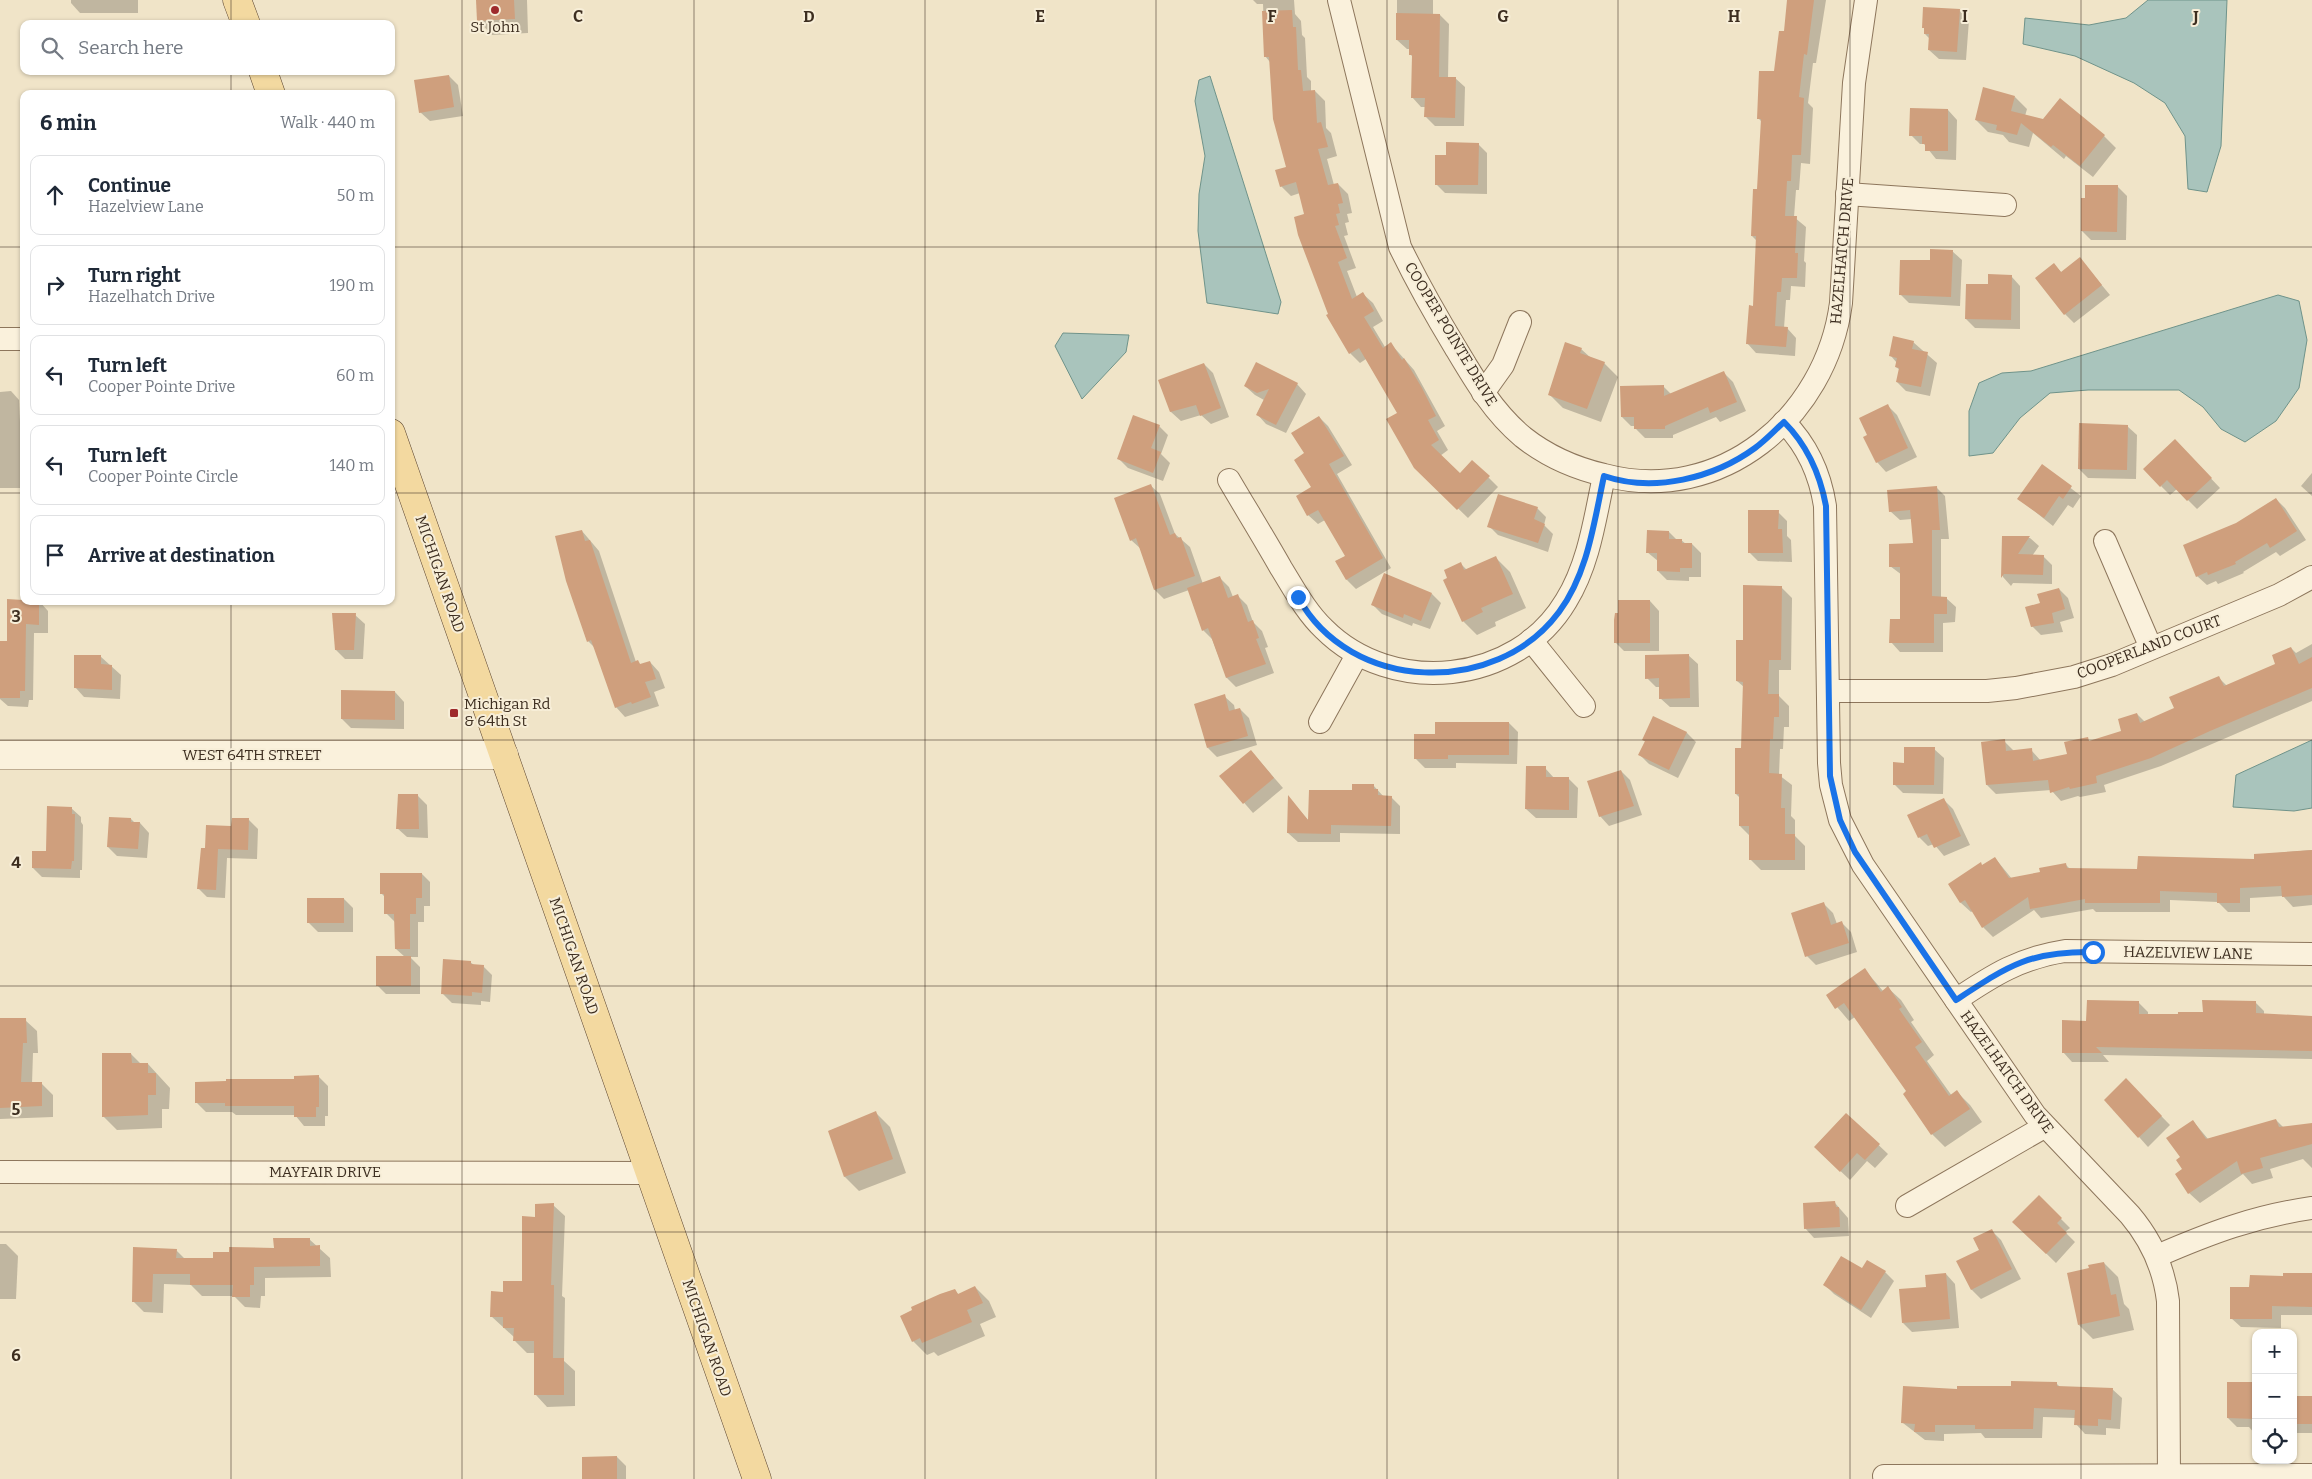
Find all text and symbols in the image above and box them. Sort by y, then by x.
marker: St John [489,4,501,16]
text: C [573,7,583,26]
text: D [803,7,815,26]
text: E [1035,7,1045,26]
text: F [1268,7,1277,26]
text: G [1497,7,1509,26]
text: H [1728,7,1741,26]
text: I [1962,7,1968,26]
text: J [2192,7,2199,26]
place label: St John [470,18,520,36]
search box [20,20,395,75]
icon: search [38,34,66,62]
text: Search here [78,36,183,59]
text: 6 min [40,110,96,136]
text: Walk · 440 m [280,113,375,132]
text: Continue [88,174,171,197]
street label: HAZELHATCH DRIVE [1827,177,1857,325]
icon: ahead [41,181,69,209]
text: 50 m [337,186,374,205]
text: Hazelview Lane [88,197,204,216]
street label: COOPER POINTE DRIVE [1401,259,1501,409]
text: Turn right [88,264,181,287]
icon: right [41,271,69,299]
text: 190 m [329,276,374,295]
text: Hazelhatch Drive [88,287,215,306]
text: Turn left [88,354,167,377]
icon: left [41,361,69,389]
text: 60 m [336,366,374,385]
text: Cooper Pointe Drive [88,377,235,396]
text: Turn left [88,444,167,467]
icon: left [41,451,69,479]
text: 140 m [329,456,374,475]
text: Cooper Pointe Circle [88,467,238,486]
street label: MICHIGAN ROAD [411,513,469,635]
icon: arrive [41,541,69,569]
text: Arrive at destination [88,544,275,567]
route end [1287,586,1310,609]
text: 3 [11,607,21,626]
street label: COOPERLAND COURT [2074,611,2224,683]
place label: Michigan Rd & 64th St [464,695,551,730]
marker: Michigan Rd & 64th St [448,707,460,719]
street label: WEST 64TH STREET [182,746,322,764]
text: 4 [11,853,21,872]
street label: MICHIGAN ROAD [545,895,603,1017]
route start [2082,941,2105,964]
street label: HAZELVIEW LANE [2123,943,2253,963]
street label: HAZELHATCH DRIVE [1956,1007,2058,1137]
text: 5 [12,1100,21,1119]
street label: MAYFAIR DRIVE [269,1163,381,1181]
street label: MICHIGAN ROAD [678,1277,736,1399]
map controls [2252,1329,2297,1464]
button: + [2252,1329,2297,1374]
text: 6 [11,1346,21,1365]
button: − [2252,1374,2297,1419]
button: locate [2252,1419,2297,1464]

